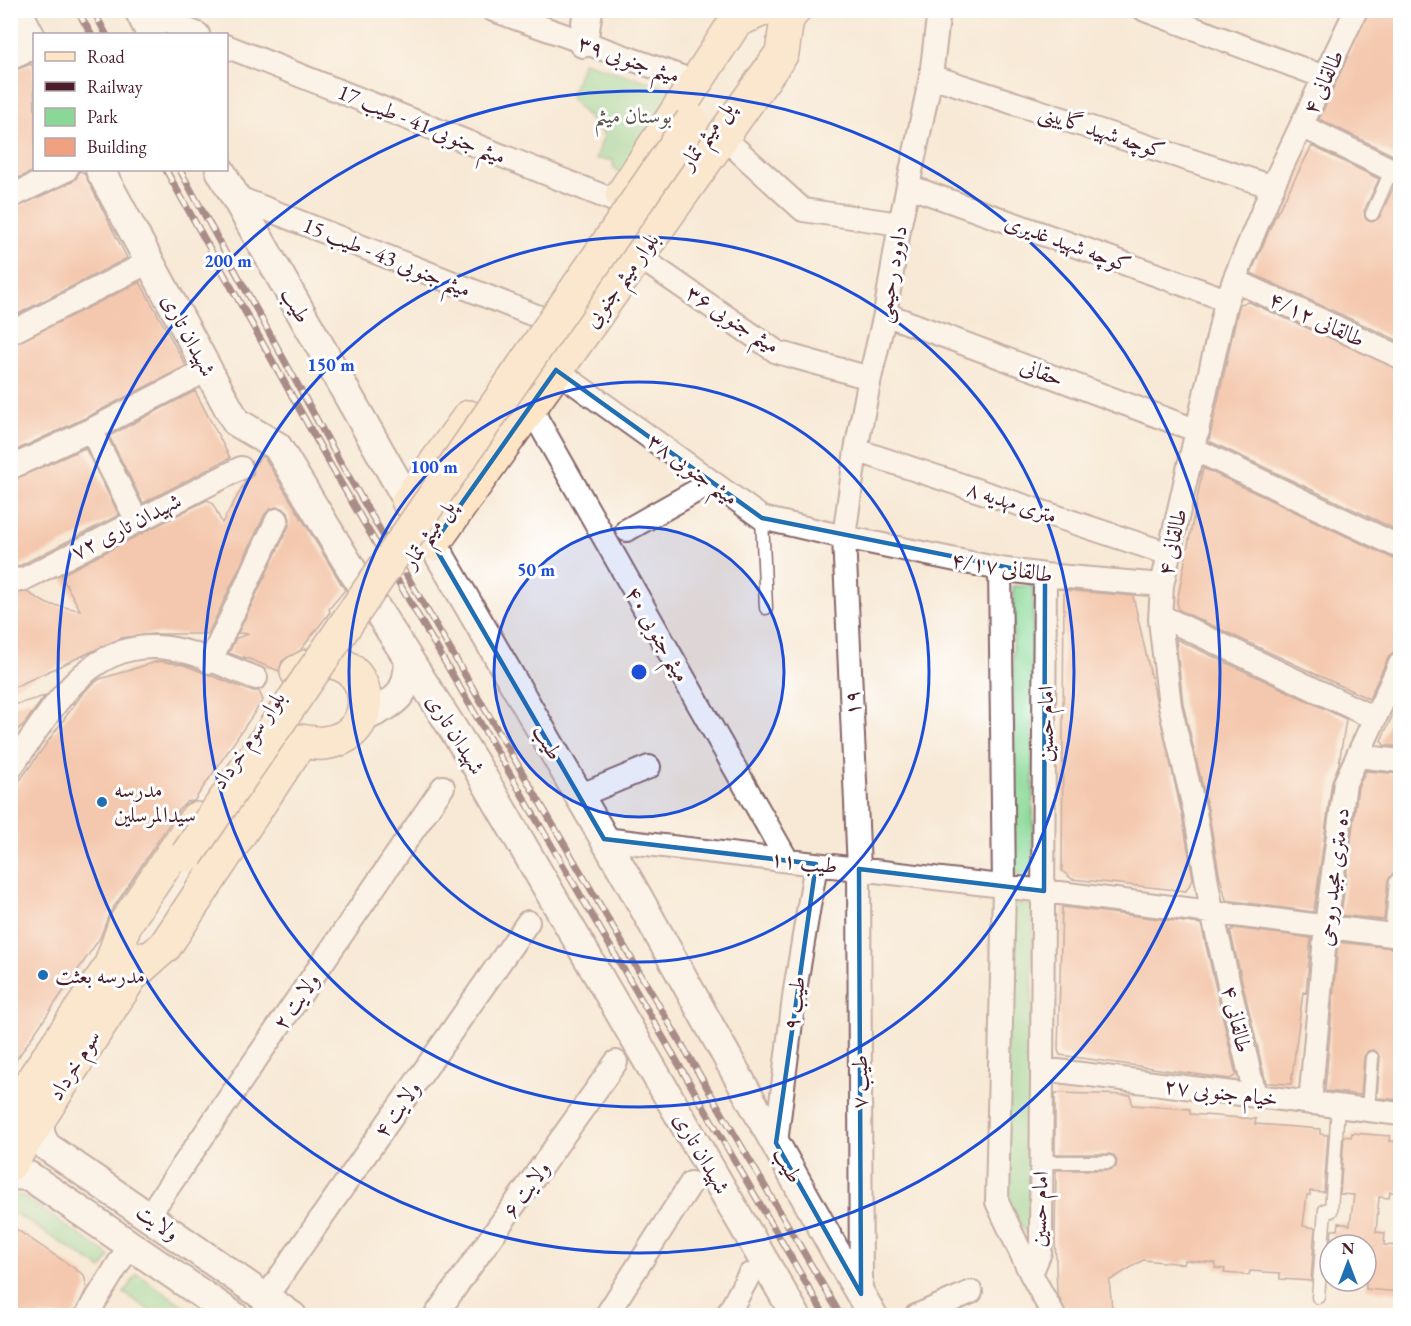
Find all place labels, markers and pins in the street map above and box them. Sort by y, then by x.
centre of rings [629,662,649,682]
place label: مدرسه سیدالمرسلین [114,775,196,829]
marker: مدرسه سیدالمرسلین [95,795,109,809]
place label: مدرسه بعثت [55,961,145,990]
marker: مدرسه بعثت [36,968,50,982]

